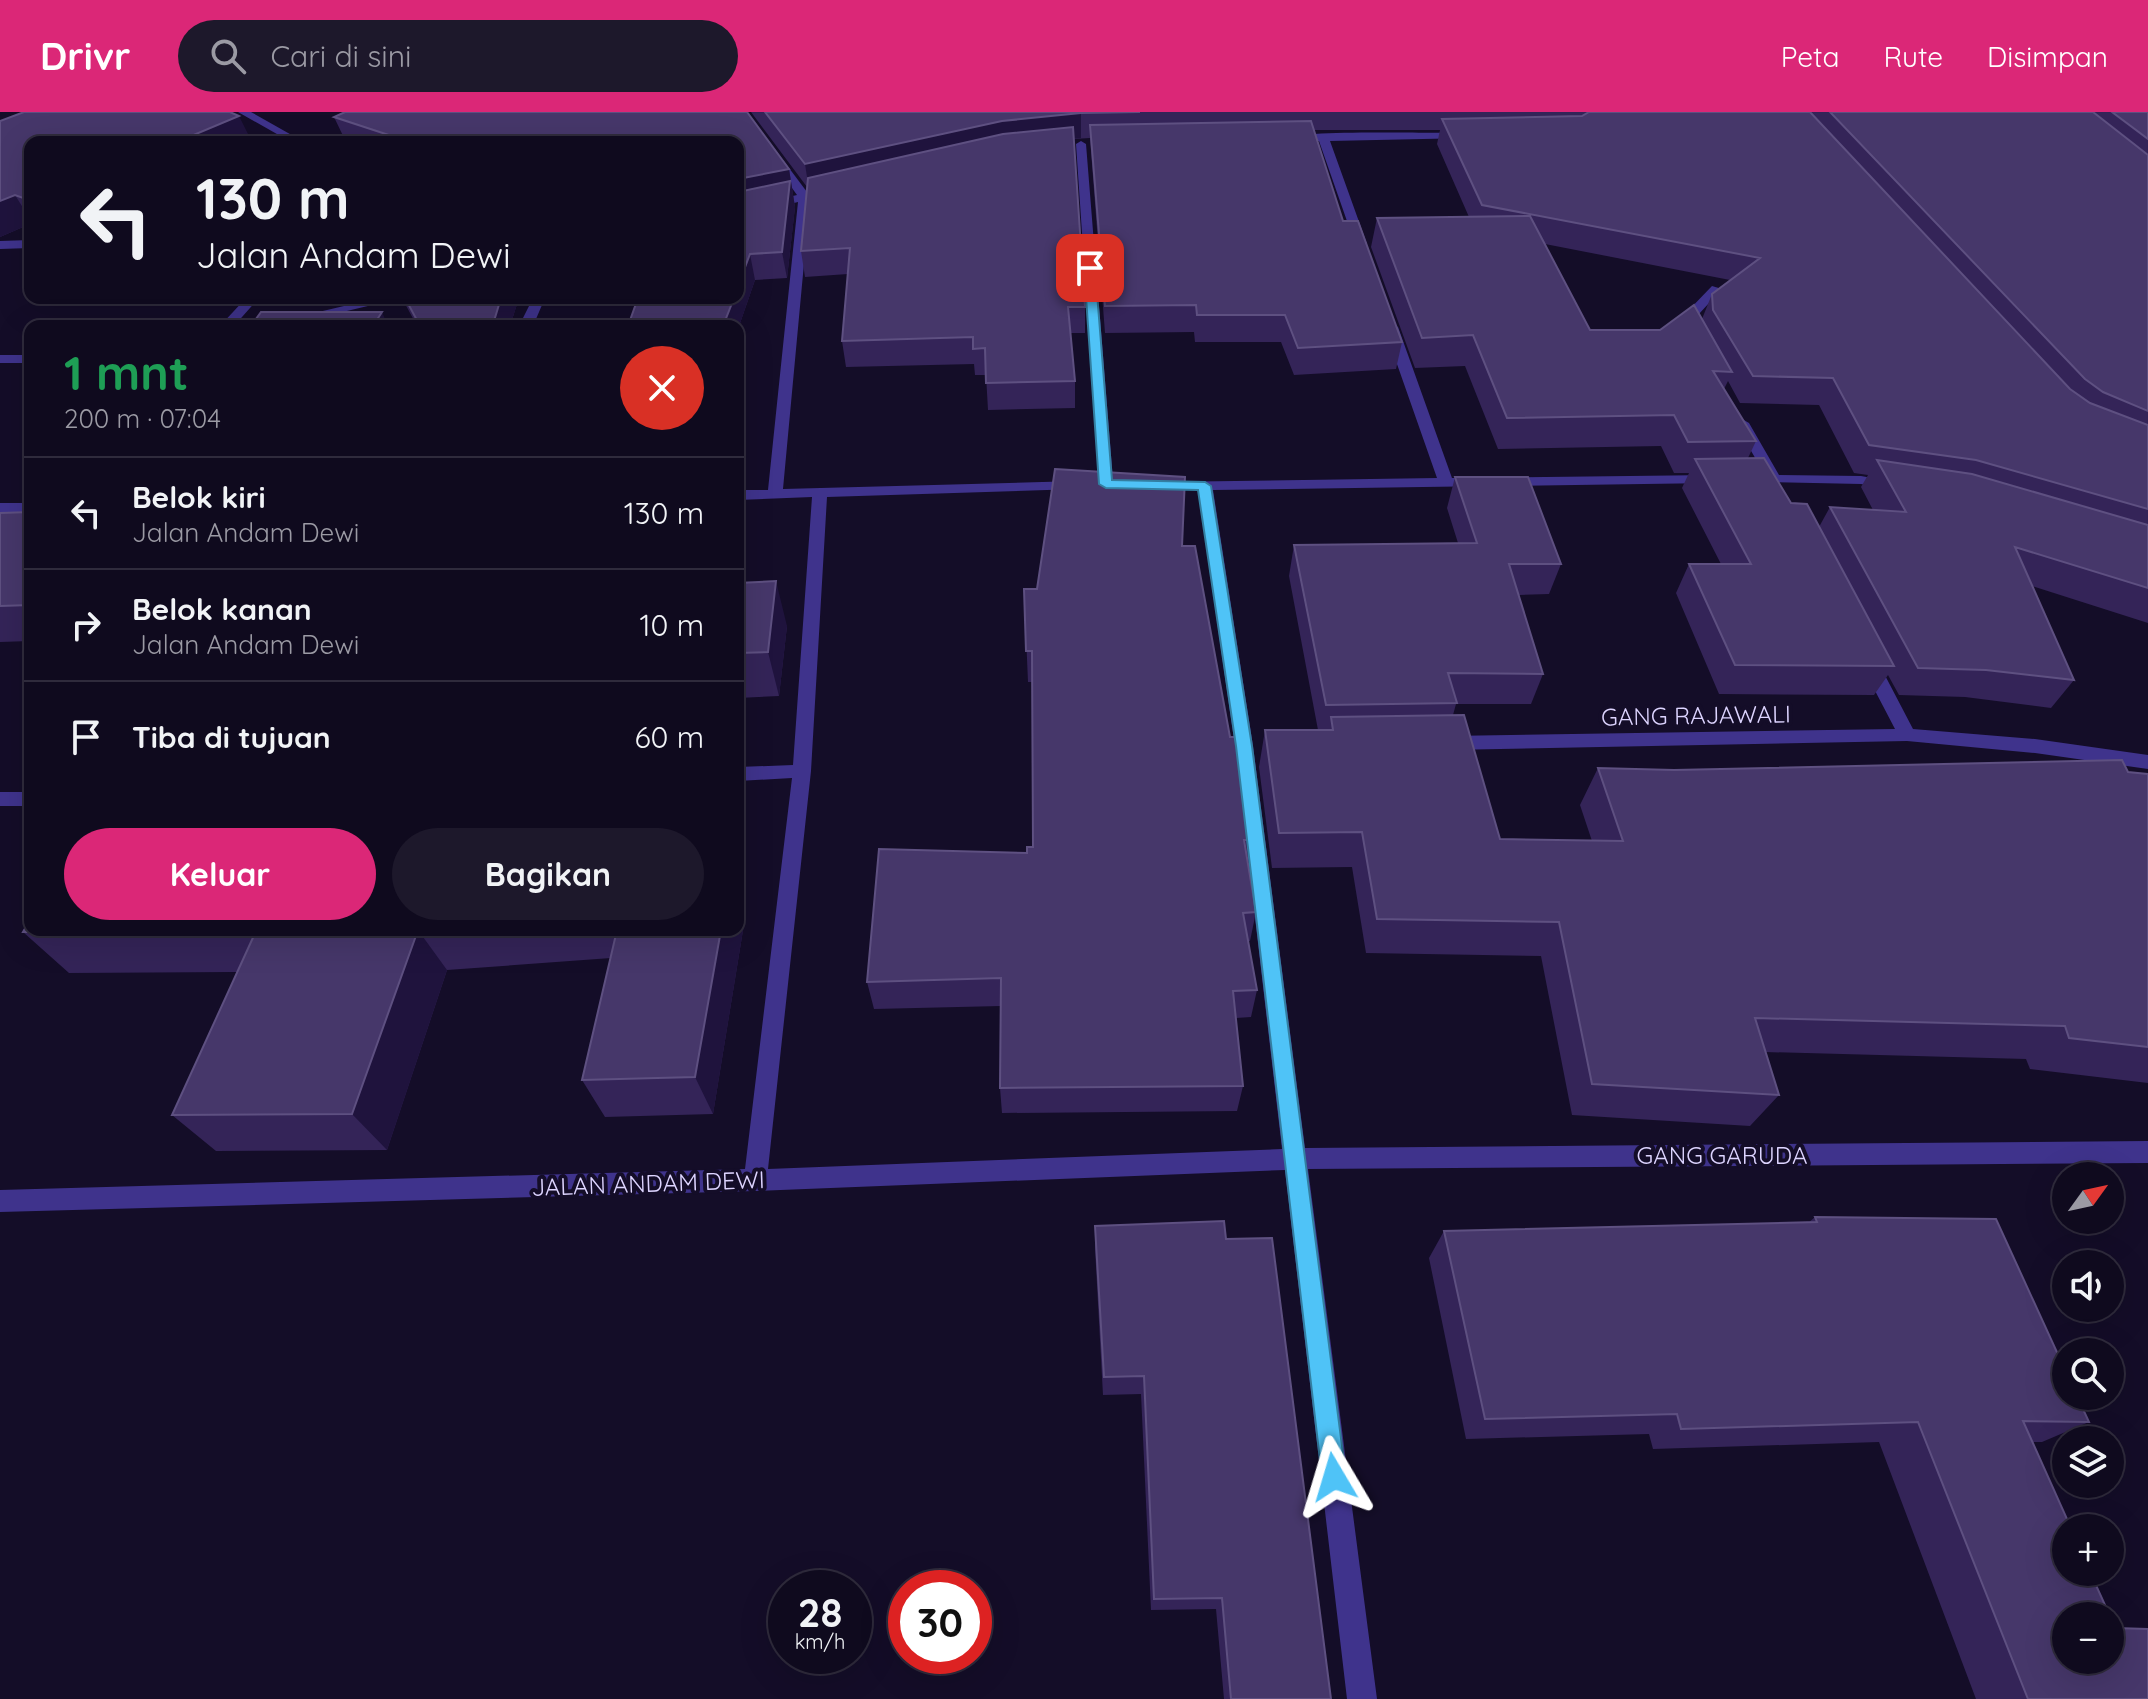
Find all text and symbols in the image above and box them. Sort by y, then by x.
search box [178,20,738,92]
text: Drivr [40,32,130,80]
icon: search [206,34,250,78]
text: Cari di sini [270,37,411,75]
text: Peta [1781,39,1840,74]
text: Rute [1884,39,1943,74]
text: Disimpan [1987,39,2108,74]
text: 130 m [196,163,350,233]
icon: left [64,168,168,272]
text: Jalan Andam Dewi [196,232,511,277]
pin [1056,234,1124,302]
icon: arrive [1068,246,1112,290]
text: 1 mnt [64,342,189,402]
button: close [620,346,704,430]
text: 200 m · 07:04 [64,402,221,435]
text: Belok kiri [132,478,266,516]
icon: left [64,491,108,535]
text: 130 m [624,494,704,532]
text: Jalan Andam Dewi [132,516,359,549]
text: Belok kanan [132,590,312,628]
icon: right [64,603,108,647]
text: 10 m [640,606,704,644]
text: Jalan Andam Dewi [132,628,359,661]
street label: GANG RAJAWALI [1601,698,1791,732]
icon: arrive [64,715,108,759]
text: Tiba di tujuan [132,718,331,756]
text: 60 m [634,718,704,756]
button: Keluar [64,828,376,920]
button: Bagikan [392,828,704,920]
street label: GANG GARUDA [1637,1140,1807,1170]
north arrow [2052,1162,2124,1234]
map controls [2052,1162,2124,1674]
street label: JALAN ANDAM DEWI [531,1164,765,1202]
button: sound [2052,1250,2124,1322]
button: search [2052,1338,2124,1410]
button: layers [2052,1426,2124,1498]
position arrow [1292,1435,1376,1519]
button: + [2052,1514,2124,1586]
speed limit sign: 30 [888,1570,992,1674]
text: 28 [798,1587,842,1637]
button: − [2052,1602,2124,1674]
text: km/h [795,1629,845,1654]

